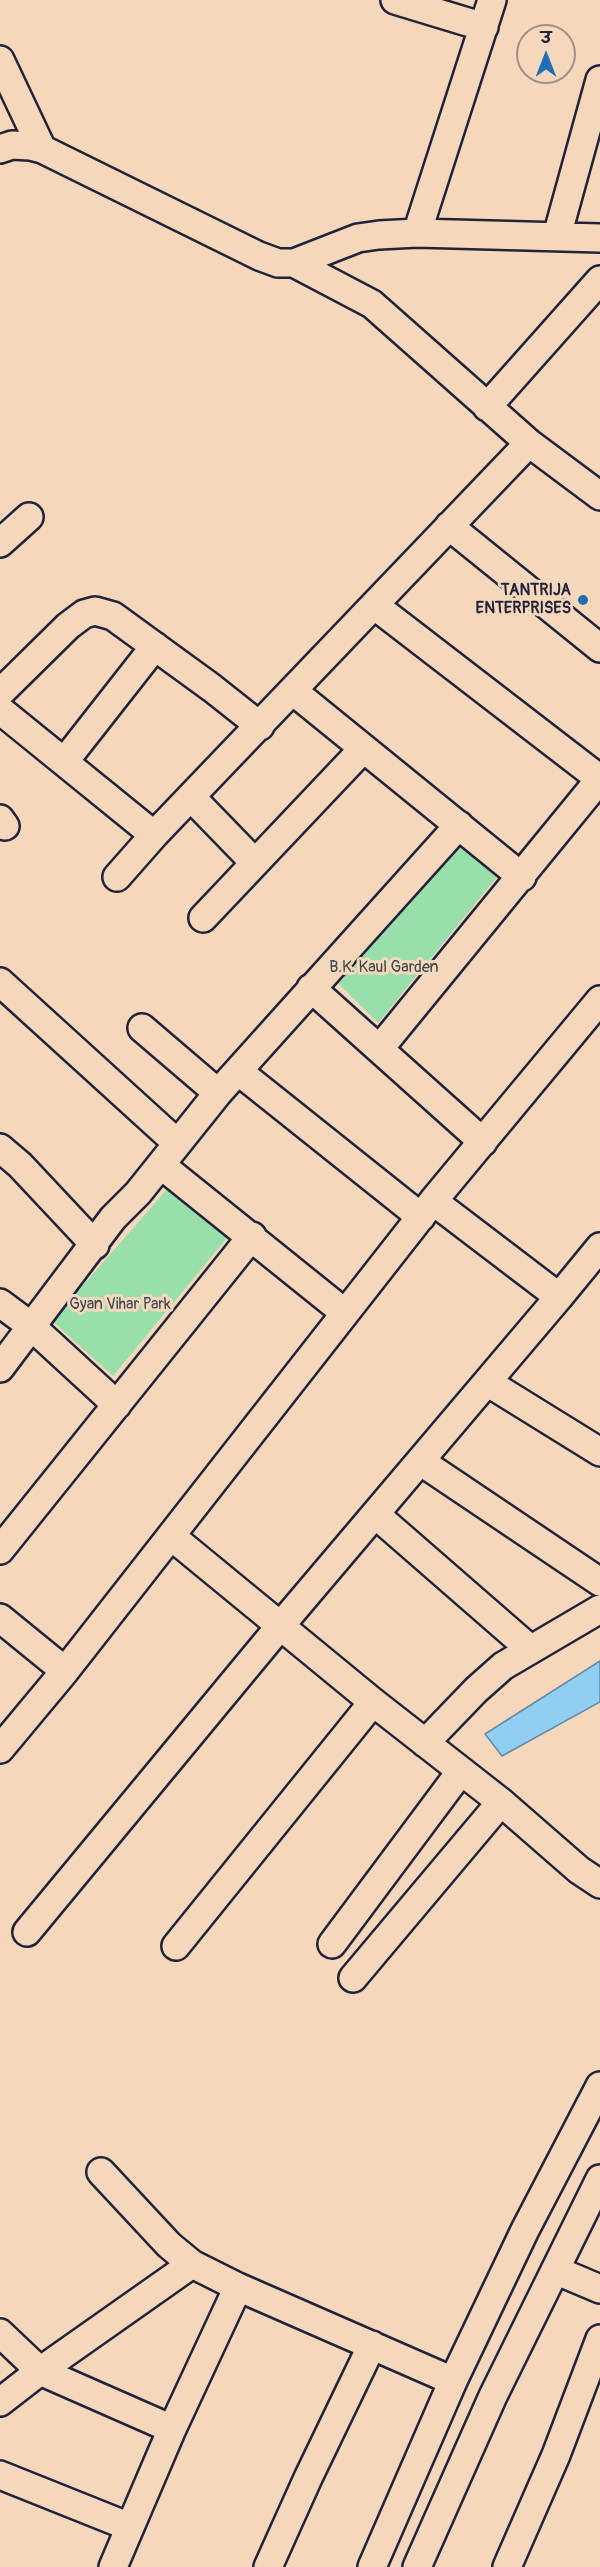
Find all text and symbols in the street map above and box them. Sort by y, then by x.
north arrow [516,24,576,84]
text: उ [541,28,551,48]
place label: TANTRIJA ENTERPRISES [475,581,571,619]
marker: TANTRIJA ENTERPRISES [576,593,590,607]
park label: B.K. Kaul Garden [329,958,439,978]
park label: Gyan Vihar Park [69,1295,171,1315]

